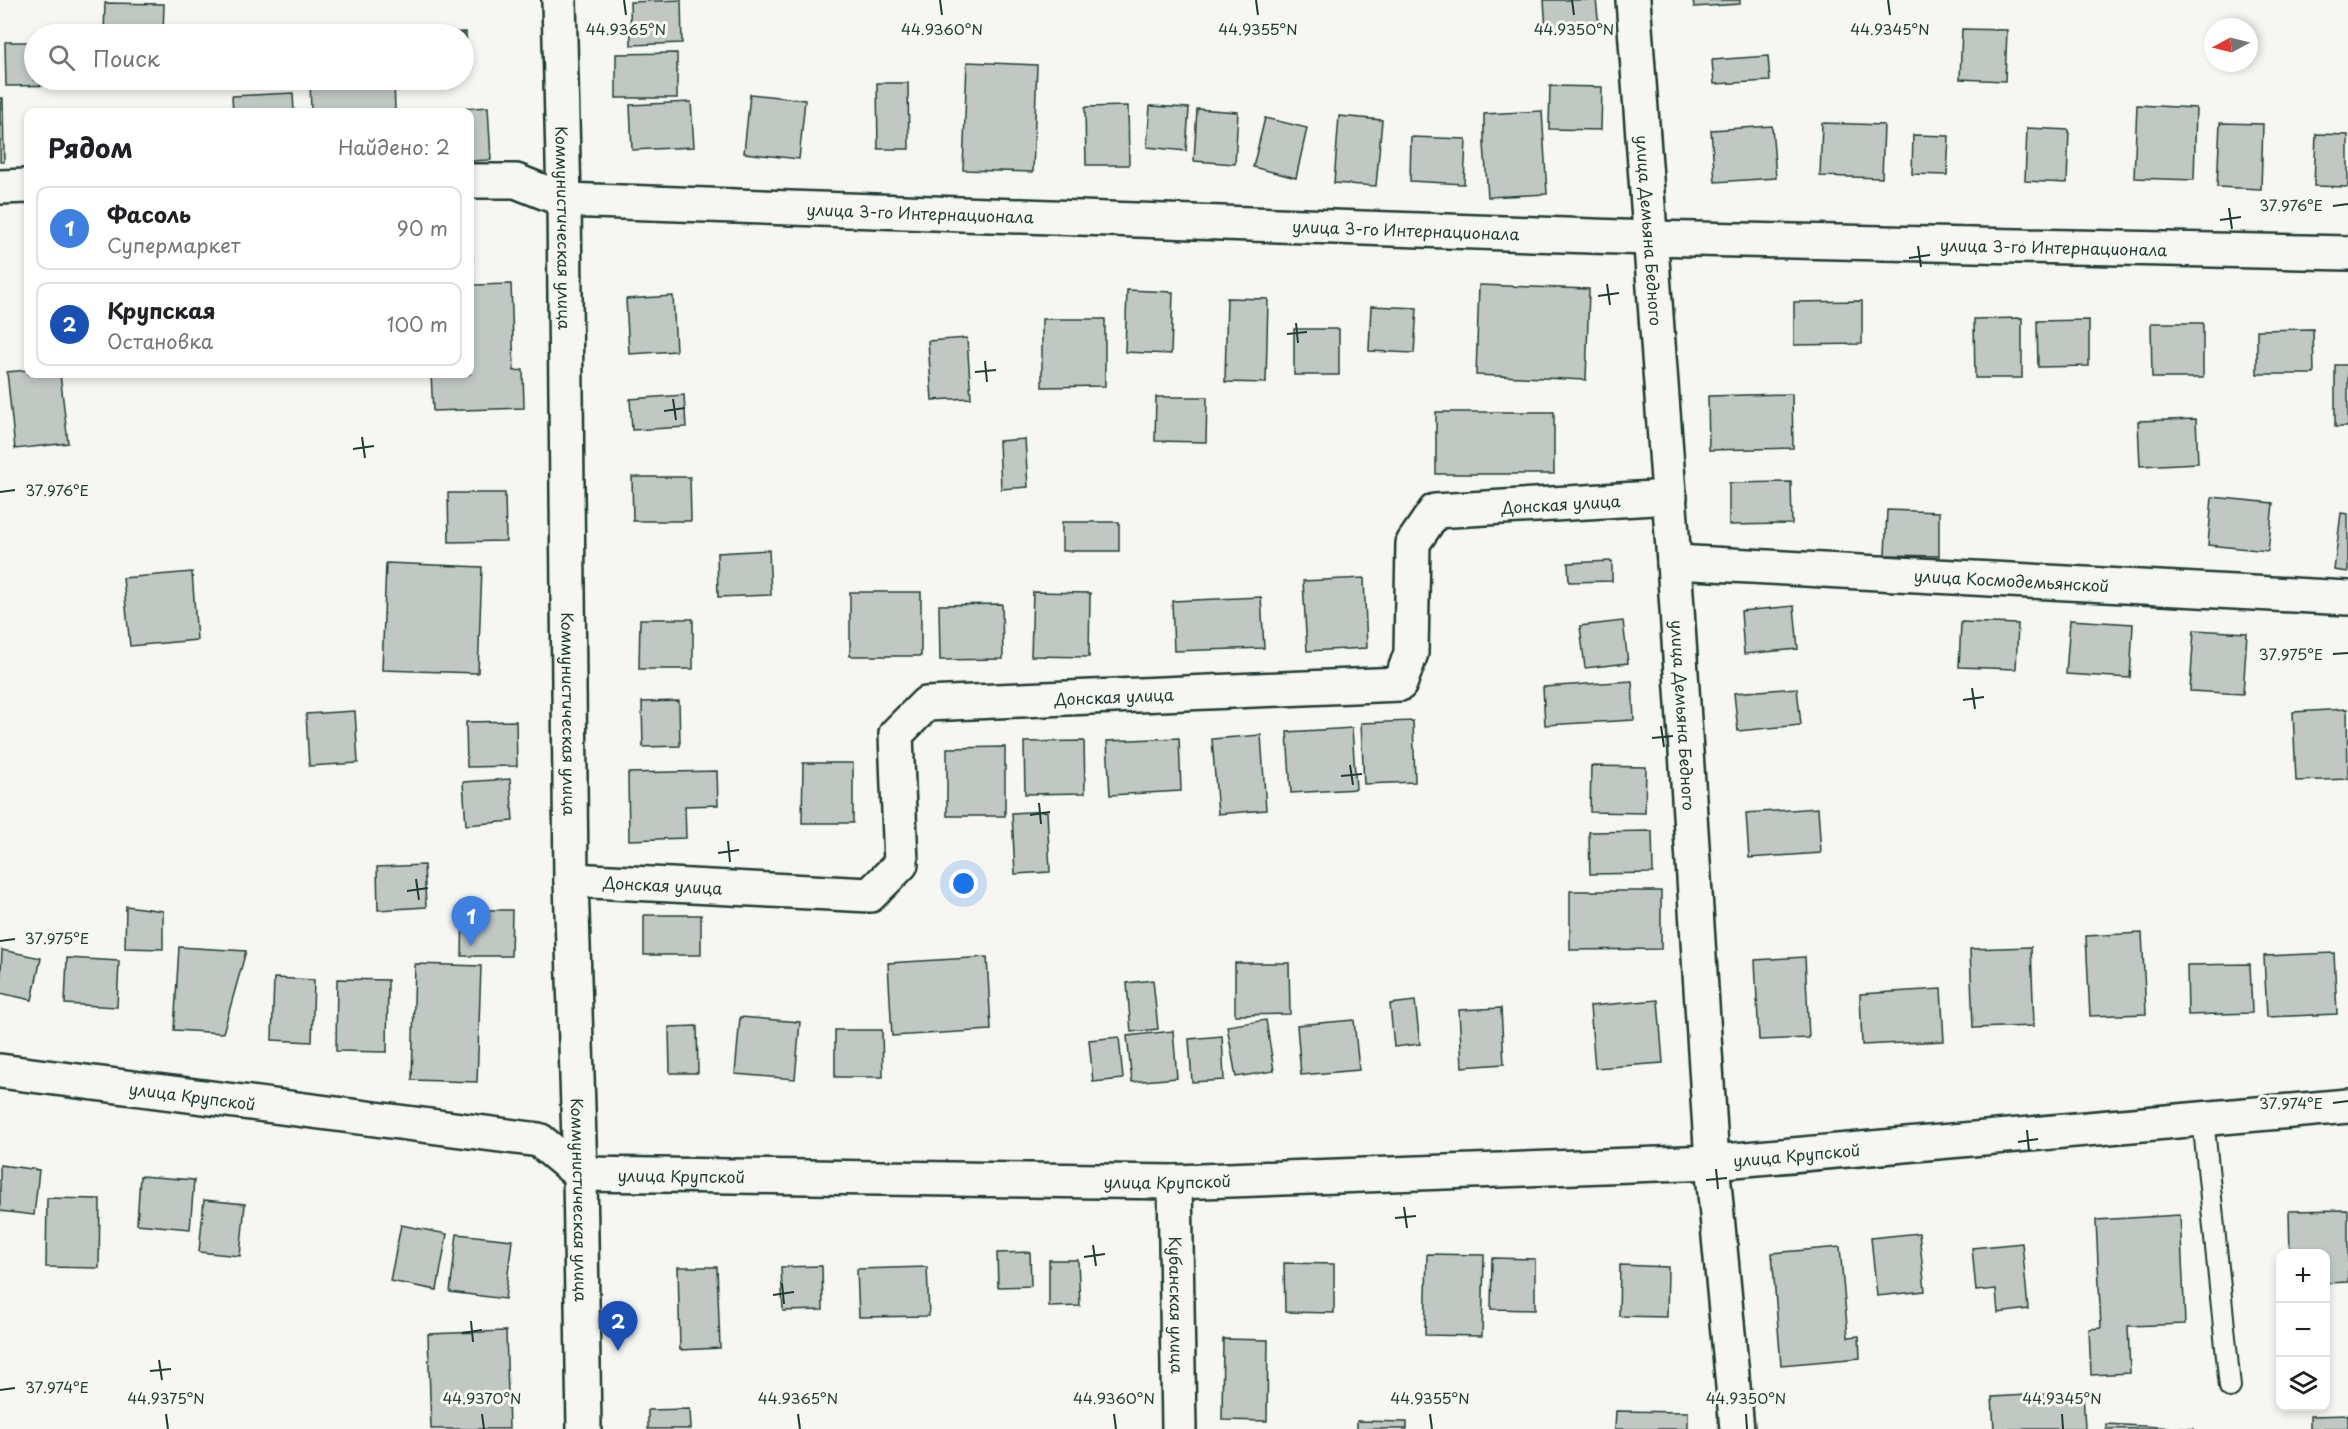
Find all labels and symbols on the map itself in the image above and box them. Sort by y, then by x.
text: 44.9365°N [586,17,666,40]
text: 44.9360°N [901,17,983,40]
text: 44.9355°N [1218,17,1298,40]
text: 44.9350°N [1534,17,1614,40]
text: 44.9345°N [1850,17,1930,40]
north arrow [2204,18,2258,72]
street label: Коммунистическая улица [550,126,577,330]
street label: улица Демьяна Бедного [1631,134,1669,327]
text: 37.976°E [2259,193,2323,216]
street label: улица 3-го Интернационала [806,197,1034,228]
street label: улица 3-го Интернационала [1292,214,1520,245]
street label: улица 3-го Интернационала [1940,232,2168,261]
text: 37.976°E [25,478,89,501]
street label: Донская улица [1500,488,1621,519]
street label: улица Космодемьянской [1913,563,2110,597]
street label: Коммунистическая улица [556,612,582,816]
street label: улица Демьяна Бедного [1666,619,1702,811]
text: 37.975°E [2259,642,2323,665]
street label: Донская улица [1053,682,1174,711]
your location [949,869,978,898]
street label: Донская улица [602,870,723,900]
pin: 1 [452,896,490,946]
text: 37.975°E [25,926,89,949]
street label: улица Крупской [128,1076,257,1116]
text: 37.974°E [2259,1091,2323,1114]
street label: Коммунистическая улица [566,1098,594,1302]
street label: улица Крупской [1732,1137,1861,1172]
street label: улица Крупской [617,1163,745,1188]
street label: улица Крупской [1103,1168,1231,1194]
street label: Кубанская улица [1164,1236,1190,1374]
pin: 2 [598,1302,638,1351]
text: 37.974°E [25,1375,89,1398]
text: 44.9375°N [127,1386,205,1409]
text: 44.9370°N [442,1386,522,1409]
text: 44.9365°N [758,1386,838,1409]
text: 44.9360°N [1073,1386,1155,1409]
text: 44.9355°N [1390,1386,1470,1409]
text: 44.9350°N [1706,1386,1786,1409]
text: 44.9345°N [2022,1386,2102,1409]

